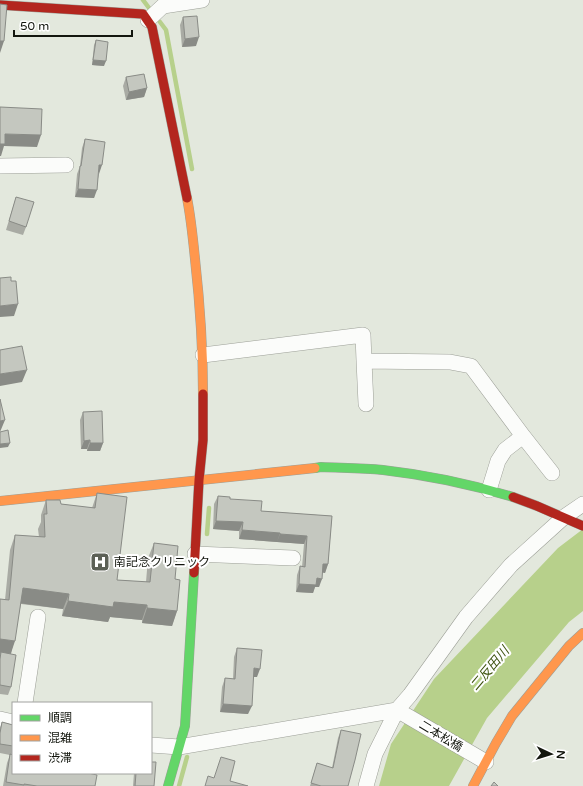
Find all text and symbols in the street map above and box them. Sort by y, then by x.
scale bar [14,12,132,38]
text: 50 m [20,19,49,33]
hospital icon: 南記念クリニック [89,551,111,573]
place label: 南記念クリニック [114,555,210,569]
water label: 二反田川 [467,642,514,694]
legend [12,702,152,774]
text: 順調 [48,711,72,725]
street label: 二本松橋 [417,718,465,754]
text: 混雑 [48,731,72,745]
north arrow [531,734,571,774]
text: N [554,750,567,760]
text: 渋滞 [48,751,72,765]

